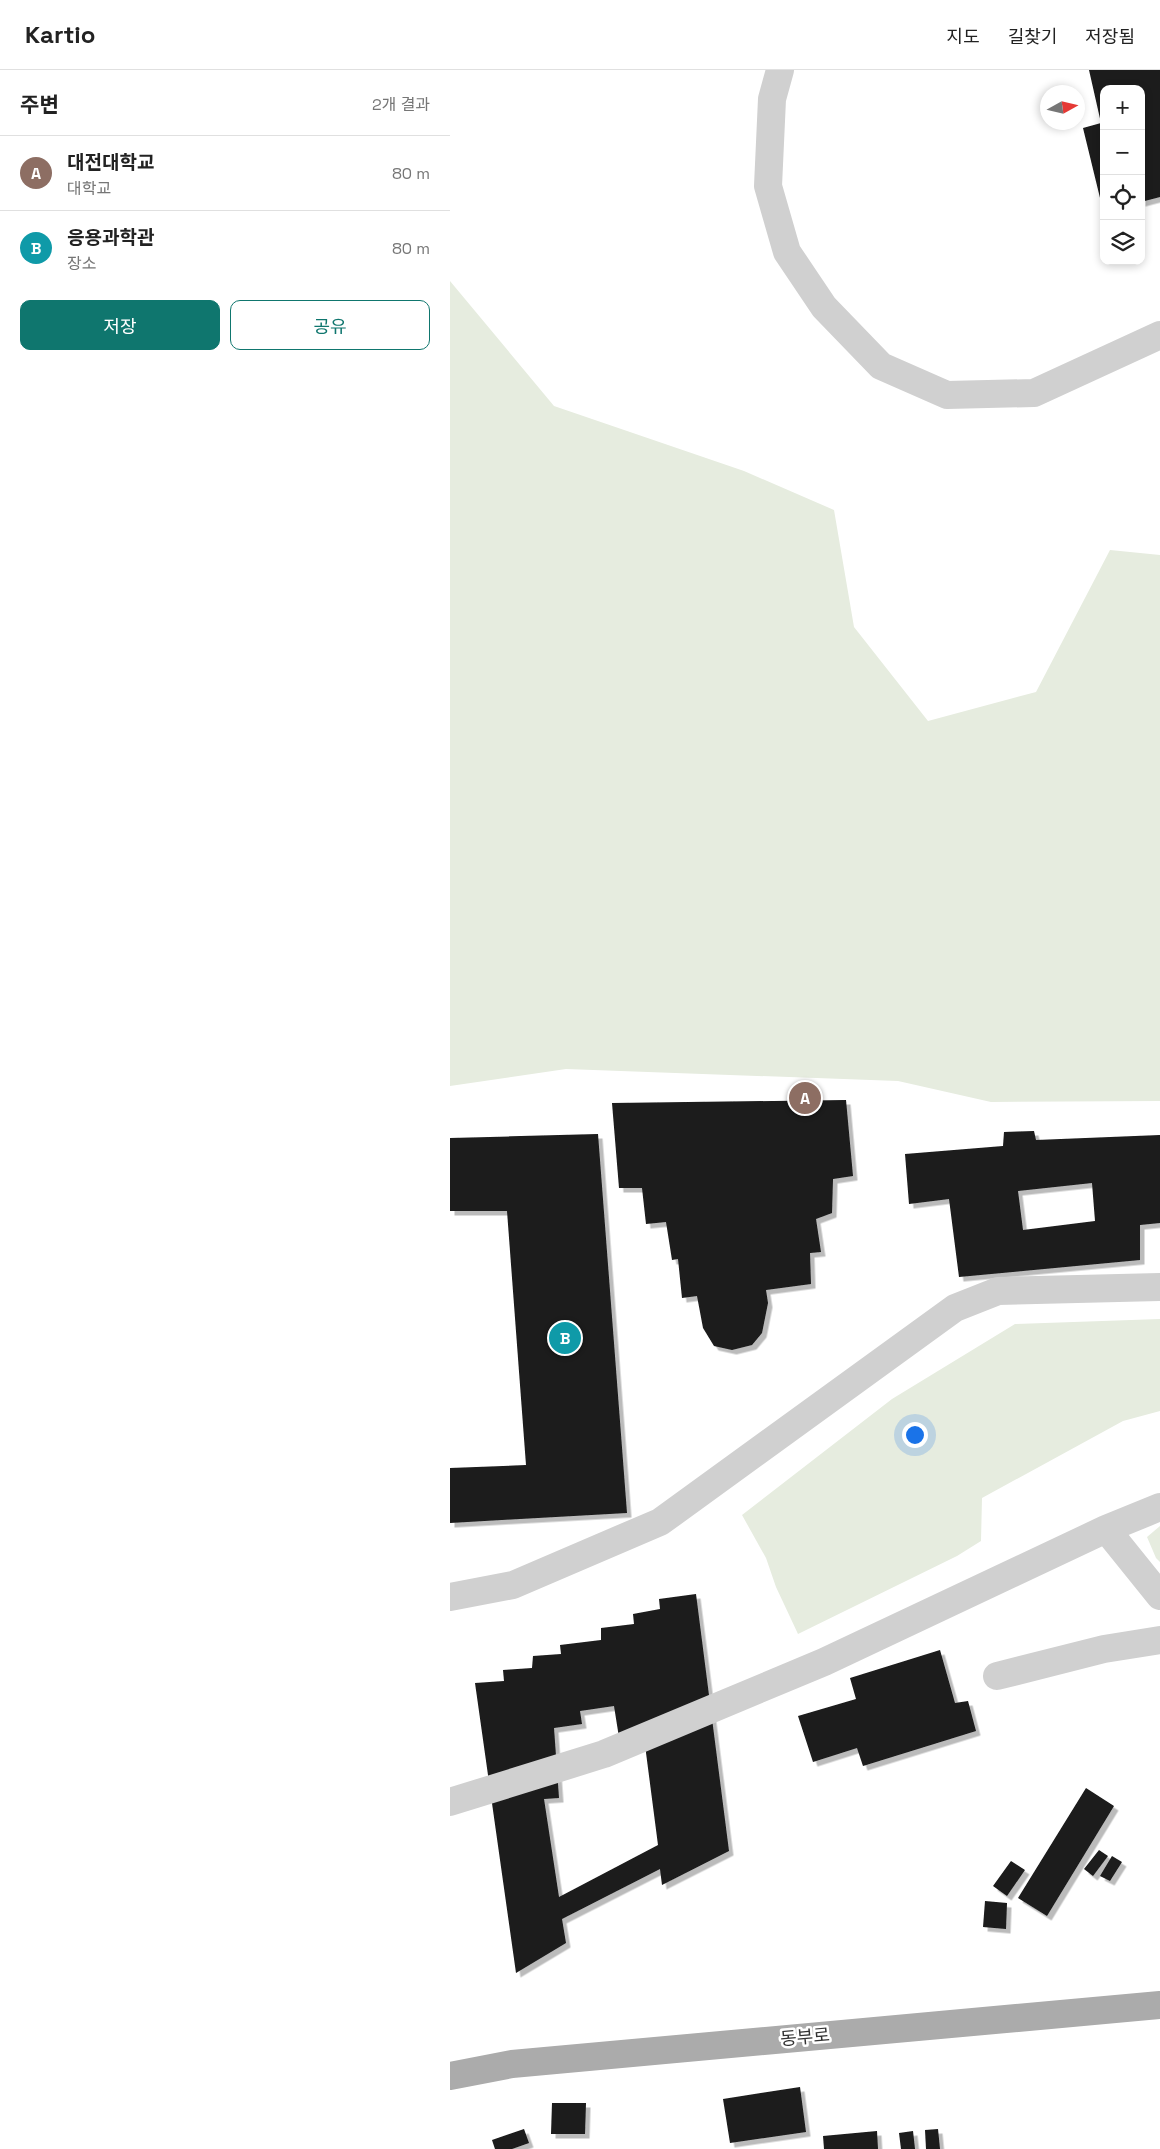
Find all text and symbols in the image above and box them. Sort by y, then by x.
text: Kartio [25,19,95,50]
text: 지도 [947,25,980,48]
text: 길찾기 [1008,25,1057,48]
text: 저장됨 [1085,25,1135,48]
north arrow [1040,85,1085,130]
map controls [1100,85,1145,265]
button: + [1100,85,1145,130]
text: 주변 [20,91,59,118]
text: 2개 결과 [372,94,430,115]
button: − [1100,130,1145,175]
text: 대전대학교 [67,150,154,175]
text: A [31,163,41,184]
text: 80 m [392,163,430,184]
button: locate [1100,175,1145,220]
text: 대학교 [67,178,111,199]
button: layers [1100,220,1145,265]
text: 응용과학관 [67,225,154,250]
text: B [31,238,41,259]
text: 80 m [392,238,430,259]
text: 장소 [67,253,96,274]
button: 저장 [20,300,220,350]
button: 공유 [230,300,430,350]
pin: A [789,1079,821,1117]
pin: B [549,1319,581,1357]
your location [902,1422,928,1448]
street label: 동부로 [779,2023,831,2050]

